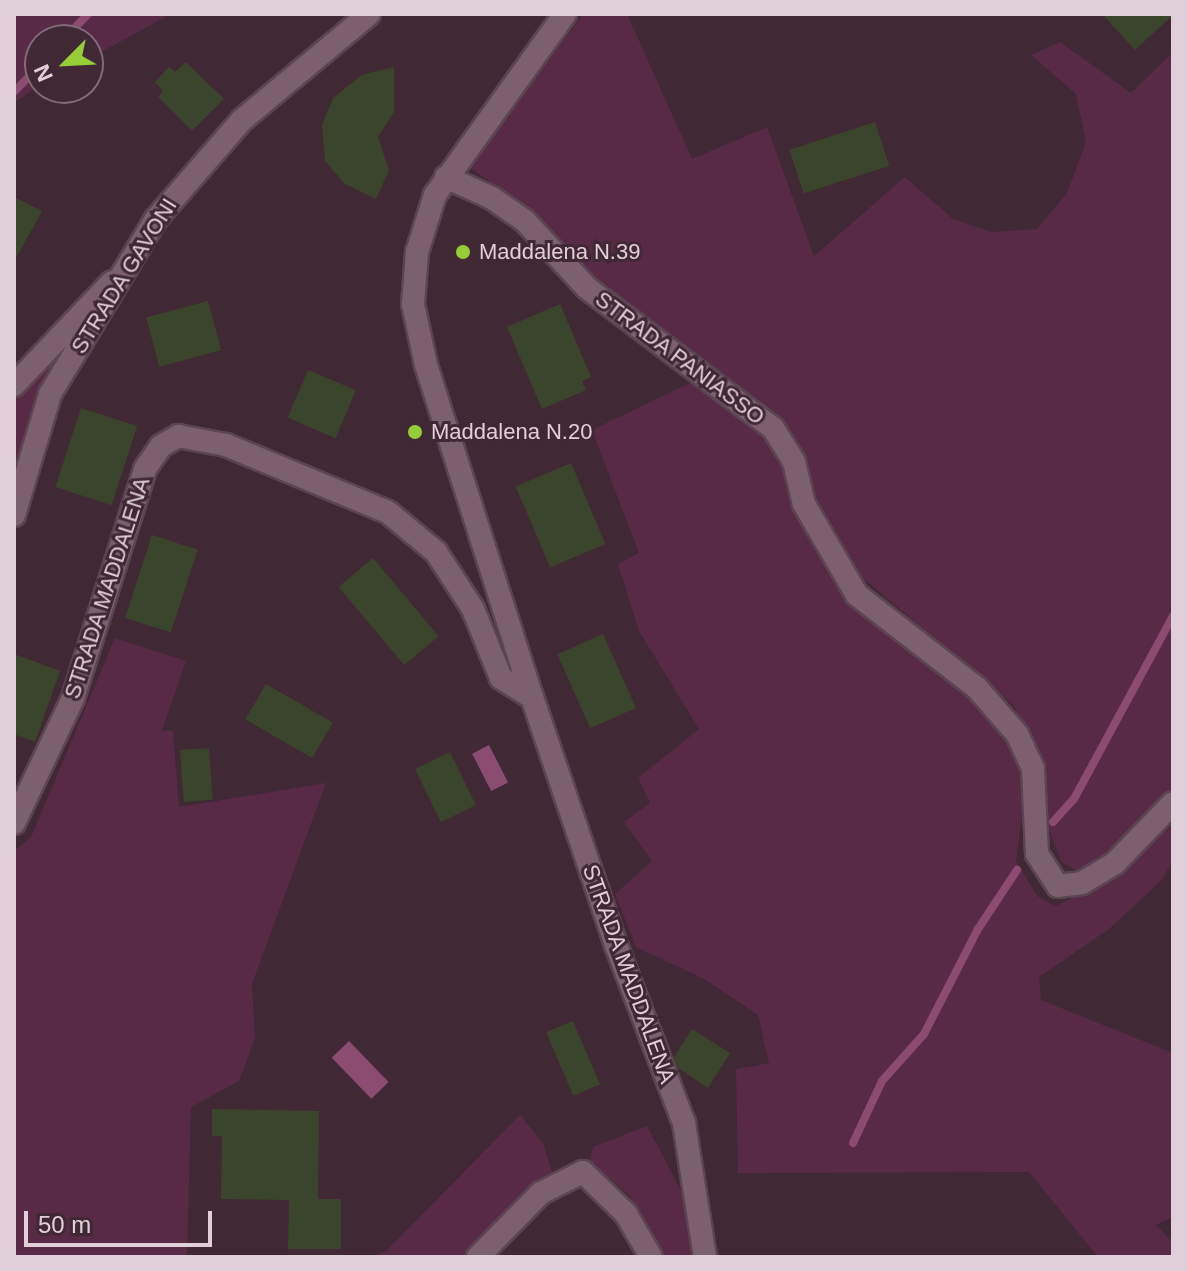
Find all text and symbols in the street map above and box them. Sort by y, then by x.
north arrow [24,24,104,104]
text: N [29,61,58,86]
street label: STRADA GAVONI [65,193,183,359]
place label: Maddalena N.39 [479,239,640,265]
marker: Maddalena N.39 [454,243,472,261]
street label: STRADA PANIASSO [590,285,770,431]
place label: Maddalena N.20 [431,419,592,445]
marker: Maddalena N.20 [406,423,424,441]
street label: STRADA MADDALENA [59,473,155,703]
street label: STRADA MADDALENA [577,860,681,1088]
scale bar [28,1195,216,1245]
text: 50 m [38,1211,91,1238]

